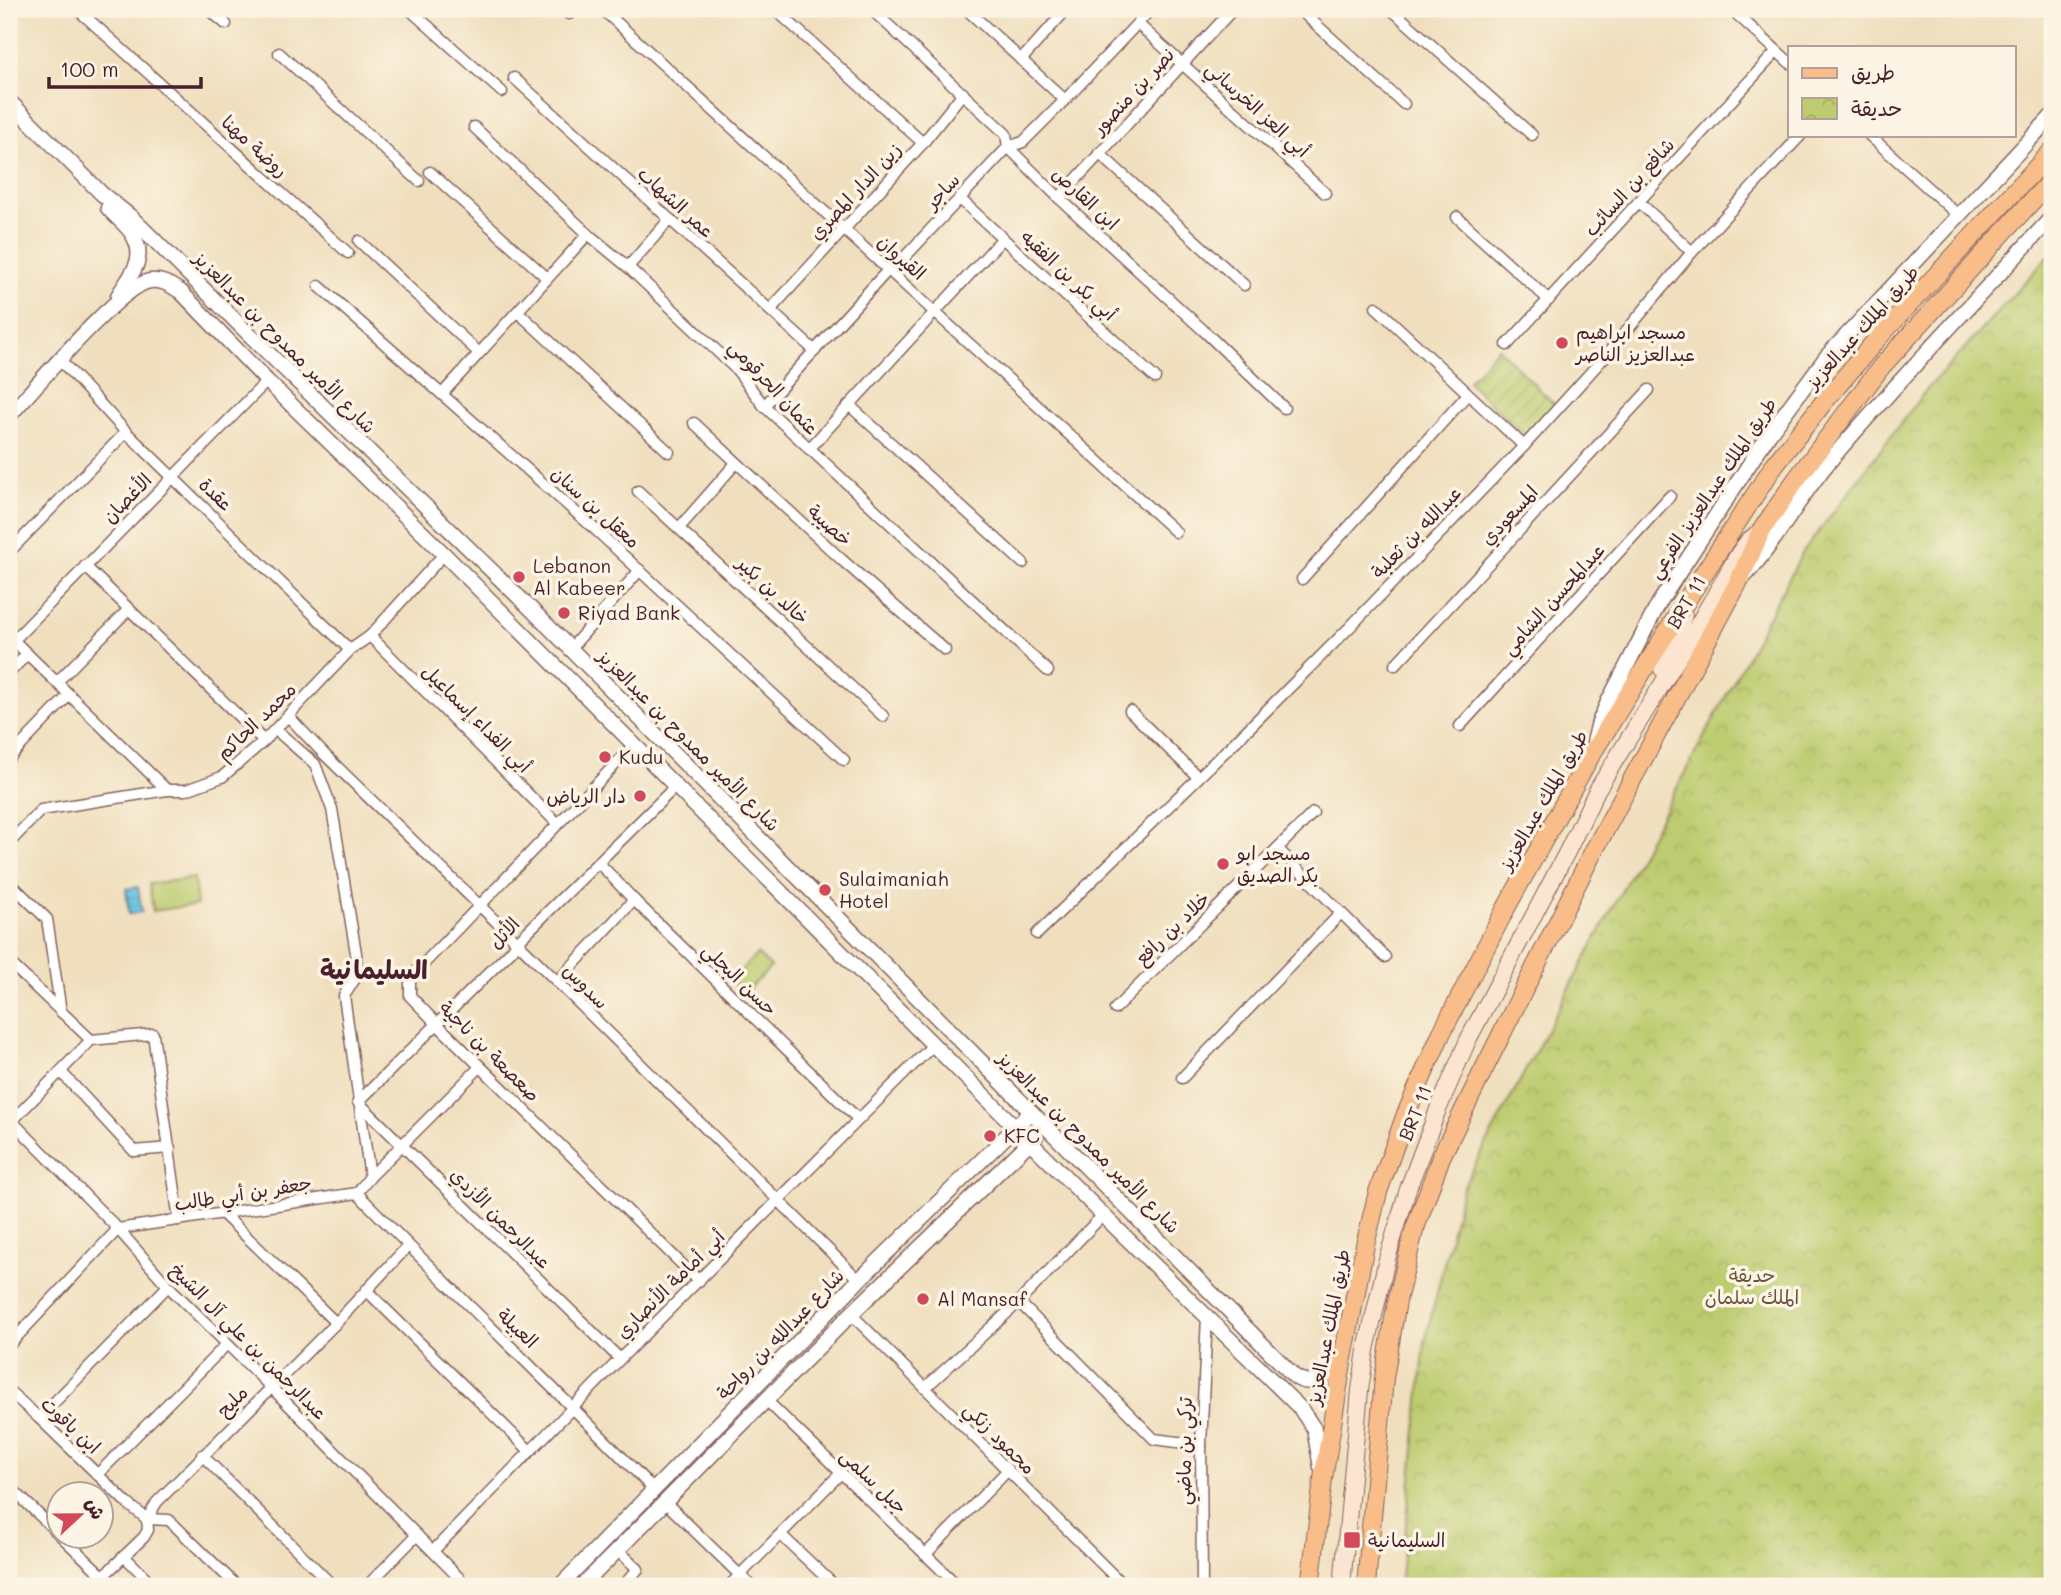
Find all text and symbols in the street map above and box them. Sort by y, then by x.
street label: نصر بن منصور [1085,42,1179,141]
scale bar [49,46,201,90]
legend [1788,46,2016,136]
text: 100 m [60,55,119,82]
street label: أبي العز الخرساني [1198,55,1316,166]
text: طريق [1851,58,1895,85]
text: حديقة [1851,94,1902,121]
street label: روضة مهنا [217,109,294,182]
street label: شافع بن السائب [1578,132,1681,242]
street label: زين الدار المصري [803,137,908,247]
street label: ابن القارص [1048,160,1125,235]
street label: عمر الشهاب [633,161,720,243]
street label: ساجر [917,167,965,216]
street label: أبي بكر بن الفقيه [1013,224,1123,329]
street label: القيروان [872,228,932,286]
street label: شارع الأمير ممدوح بن عبدالعزيز [186,244,382,440]
street label: طريق الملك عبدالعزيز [1798,259,1924,395]
place label: مسجد ابراهيم عبدالعزيز الناصر [1574,319,1695,366]
street label: عثمان الحرقومي [720,334,825,443]
marker: مسجد ابراهيم عبدالعزيز الناصر [1554,335,1570,351]
street label: طريق الملك عبدالعزيز الفرعي [1642,392,1786,586]
street label: معقل بن سنان [547,460,646,553]
street label: الأغصان [97,467,157,528]
street label: عقدة [194,472,239,516]
street label: المسعودي [1474,479,1545,552]
street label: عبدالله بن ثعلبة [1365,480,1466,583]
street label: خصيبة [803,498,858,551]
street label: عبدالمحسن الشامي [1496,537,1613,663]
street label: خالد بن بكير [731,549,815,629]
place label: Lebanon Al Kabeer [533,553,626,600]
marker: Lebanon Al Kabeer [511,569,527,585]
street label: BRT 11 [1660,571,1711,633]
place label: Riyad Bank [578,600,680,625]
marker: Riyad Bank [556,605,572,621]
street label: شارع الأمير ممدوح بن عبدالعزيز [590,642,786,838]
street label: أبي الفداء إسماعيل [414,658,537,781]
street label: محمد الحاكم [210,676,303,767]
street label: طريق الملك عبدالعزيز [1491,725,1593,876]
place label: Kudu [619,744,663,769]
marker: Kudu [597,749,613,765]
place label: دار الرياض [546,783,626,808]
marker: دار الرياض [632,788,648,804]
place label: مسجد ابو بكر الصديق [1235,840,1318,887]
marker: مسجد ابو بكر الصديق [1215,856,1231,872]
place label: Sulaimaniah Hotel [839,866,948,913]
marker: Sulaimaniah Hotel [817,882,833,898]
street label: خلاد بن رافع [1129,885,1216,971]
street label: الأثل [483,911,525,954]
street label: حسن البجلي [694,937,783,1024]
district label: السليمانية [320,952,428,986]
street label: سدوس [558,957,615,1014]
street label: صعصعة بن ناجية [435,995,546,1106]
street label: شارع الأمير ممدوح بن عبدالعزيز [990,1044,1186,1240]
street label: BRT 11 [1392,1081,1437,1144]
place label: KFC [1004,1123,1040,1148]
marker: KFC [982,1128,998,1144]
street label: عبدالرحمن الأزدي [443,1162,557,1276]
street label: جعفر بن أبي طالب [172,1169,314,1221]
street label: أبي أمامة الأنصاري [610,1224,733,1347]
street label: طريق الملك عبدالعزيز [1300,1247,1355,1409]
street label: عبدالرحمن بن علي آل الشيخ [162,1257,333,1428]
park label: حديقة الملك سلمان [1705,1262,1799,1309]
street label: شارع عبدالله بن رواحة [711,1263,850,1406]
place label: Al Mansaf [937,1286,1028,1311]
marker: Al Mansaf [915,1291,931,1307]
street label: العبيلة [493,1302,544,1353]
street label: مليح [211,1380,253,1422]
street label: ابن ياقوت [36,1391,106,1459]
street label: محمود زنكي [955,1396,1042,1483]
street label: تركي بن ماضي [1170,1396,1202,1505]
street label: جبل سلمى [835,1442,913,1519]
north arrow [46,1480,116,1550]
text: ش [81,1494,112,1523]
place label: السليمانية [1368,1527,1445,1552]
marker: السليمانية [1342,1530,1362,1550]

